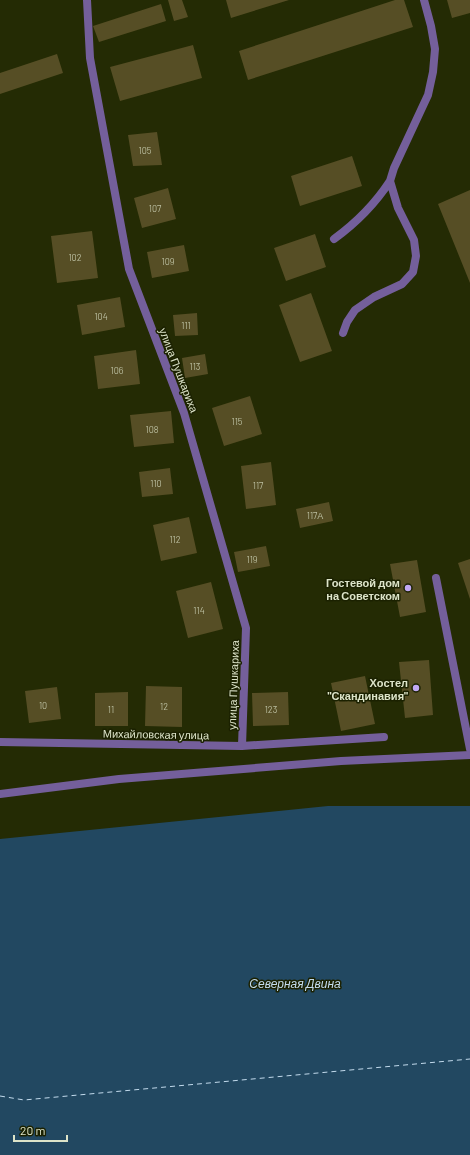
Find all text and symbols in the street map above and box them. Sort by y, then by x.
house number: 105 [139,145,152,156]
house number: 107 [149,203,162,214]
house number: 102 [68,252,82,263]
house number: 109 [162,256,175,267]
house number: 104 [94,311,108,322]
house number: 111 [181,320,191,331]
street label: улица Пушкариха [157,326,201,415]
house number: 113 [190,361,201,372]
house number: 106 [111,365,124,376]
house number: 115 [232,416,243,427]
house number: 108 [146,424,159,435]
house number: 110 [150,478,162,489]
house number: 117 [253,480,264,491]
house number: 117А [307,510,323,521]
house number: 112 [169,534,181,545]
house number: 119 [246,554,258,565]
place label: Гостевой дом на Советском [326,576,400,602]
marker: Гостевой дом на Советском [403,583,413,593]
house number: 114 [193,605,205,616]
street label: улица Пушкариха [225,639,241,730]
place label: Хостел "Скандинавия" [327,676,408,702]
marker: Хостел "Скандинавия" [411,683,421,693]
house number: 10 [39,700,47,711]
house number: 12 [160,701,168,712]
house number: 11 [108,704,114,715]
house number: 123 [265,704,278,715]
street label: Михайловская улица [103,727,210,741]
water label: Северная Двина [249,976,341,991]
scale bar [14,1117,67,1143]
text: 20 m [20,1123,46,1137]

